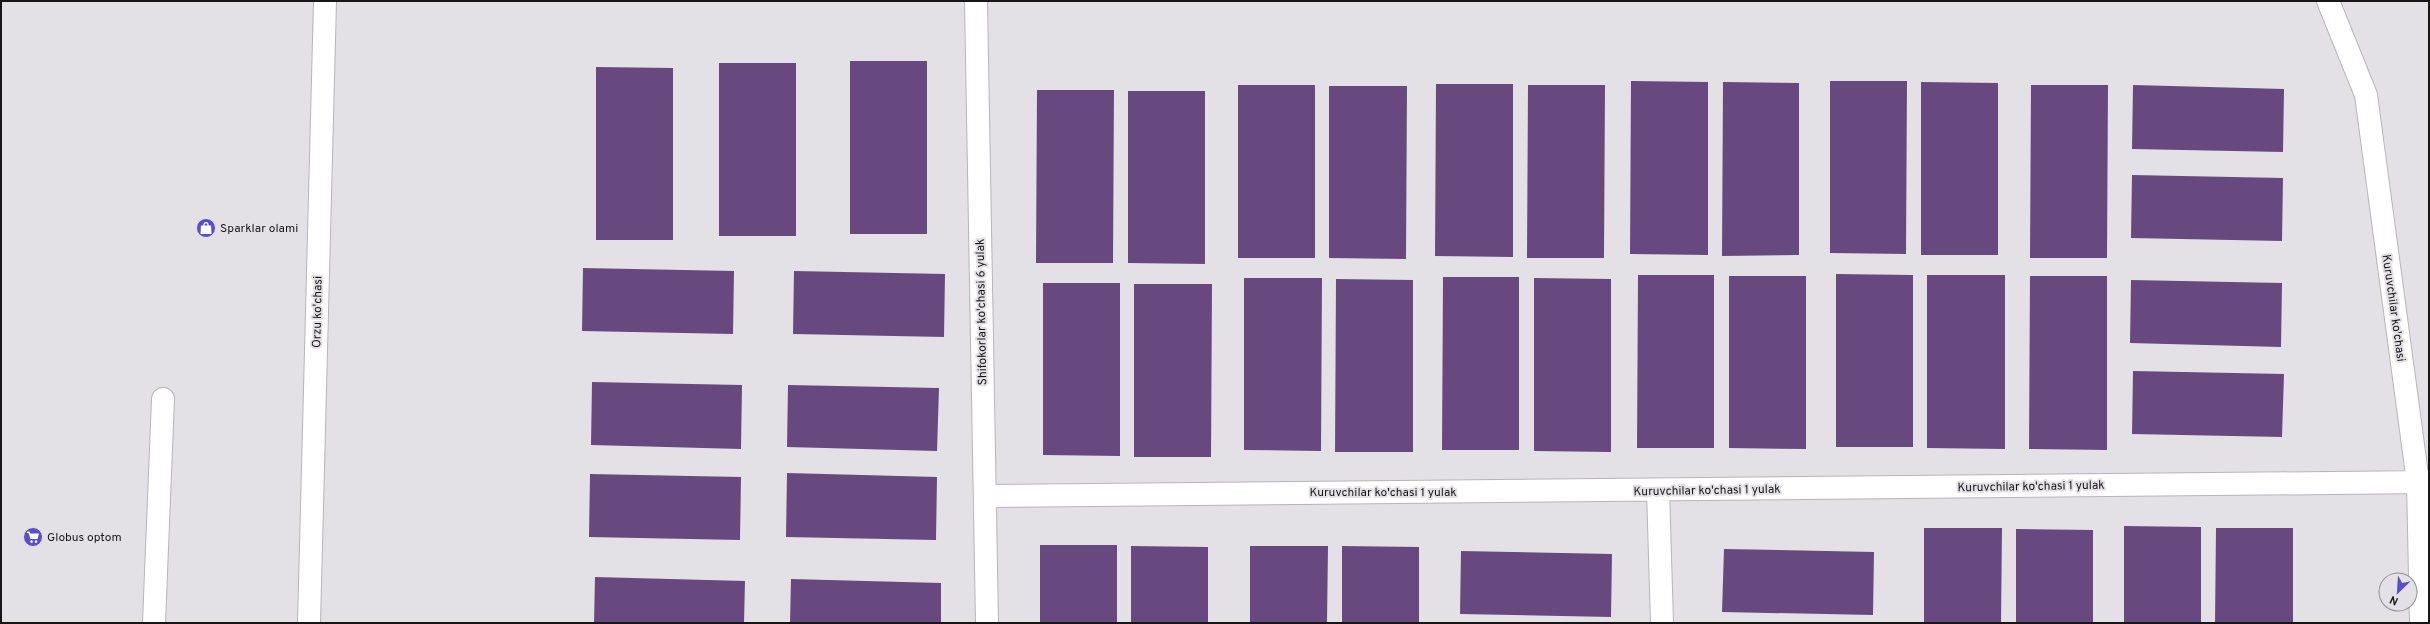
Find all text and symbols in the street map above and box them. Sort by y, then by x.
shop icon: Sparklar olami [195,217,217,239]
place label: Sparklar olami [220,221,298,237]
street label: Shifokorlar ko'chasi 6 yulak [973,239,991,385]
street label: Kuruvchilar ko'chasi [2378,253,2408,363]
street label: Orzu ko'chasi [309,276,327,348]
street label: Kuruvchilar ko'chasi 1 yulak [1957,478,2105,496]
street label: Kuruvchilar ko'chasi 1 yulak [1633,482,1781,500]
street label: Kuruvchilar ko'chasi 1 yulak [1309,485,1457,501]
supermarket icon: Globus optom [22,526,44,548]
place label: Globus optom [47,530,122,546]
north arrow [2378,572,2418,612]
text: N [2388,592,2401,608]

